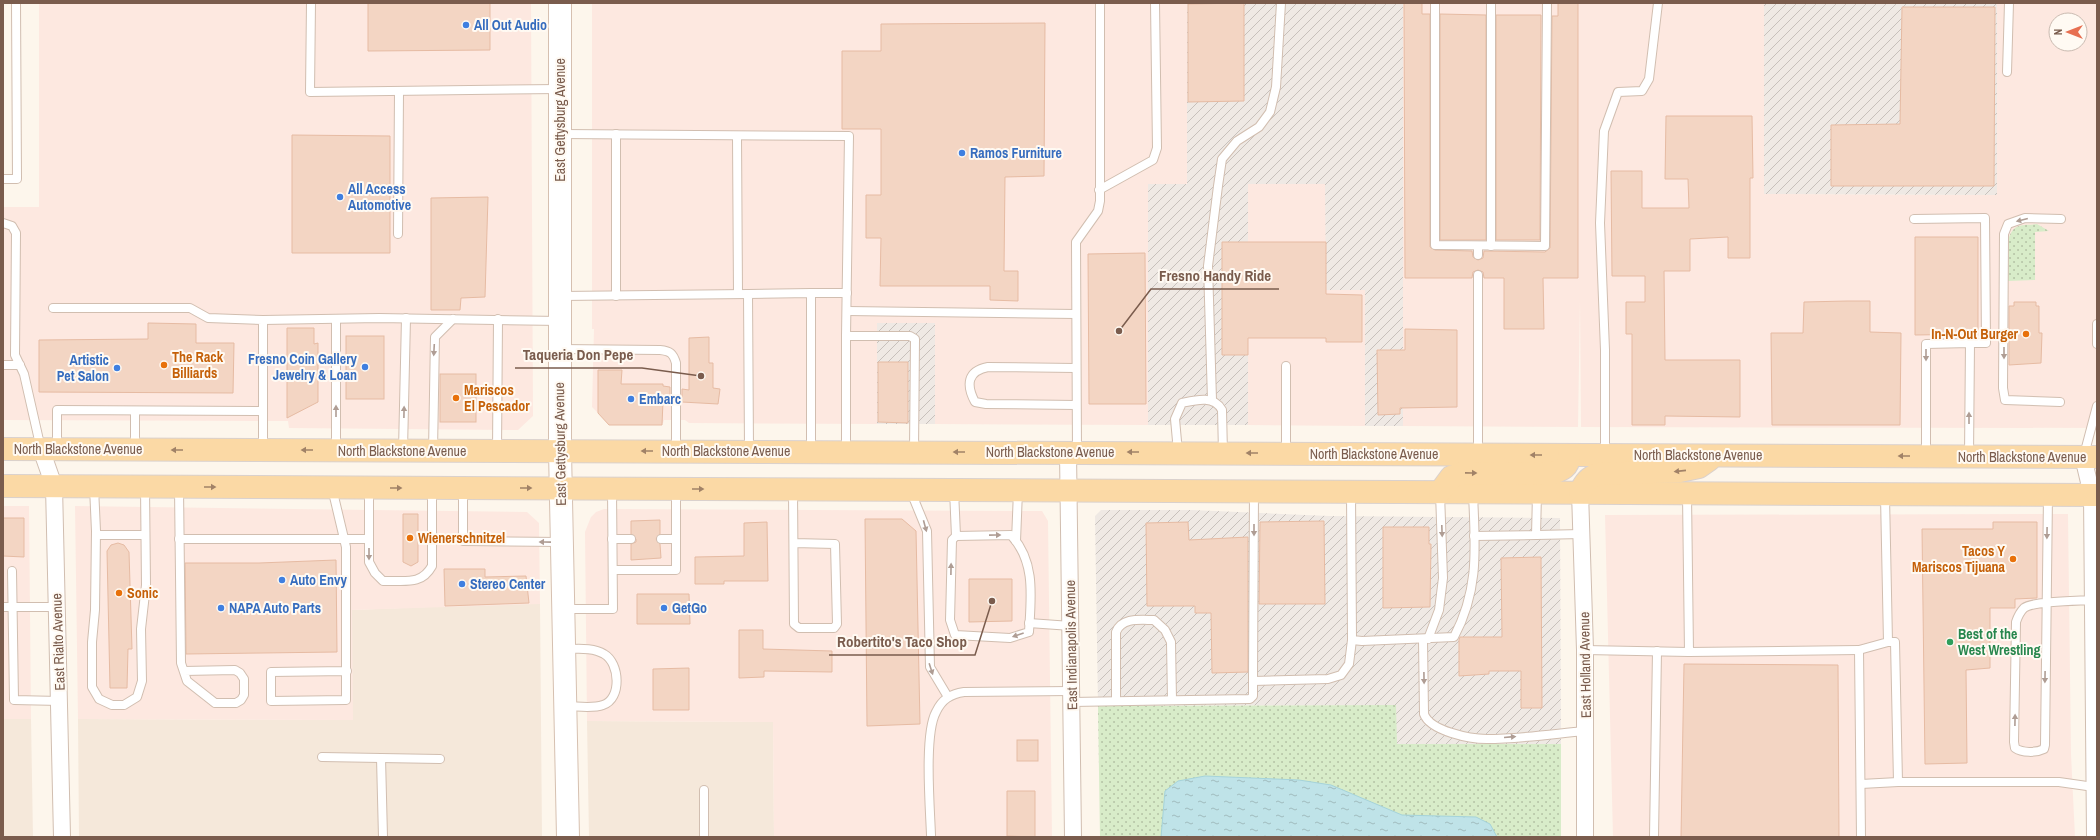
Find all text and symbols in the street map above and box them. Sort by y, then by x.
north arrow [2048,12,2088,52]
place label: All Out Audio [474,16,547,34]
marker: All Out Audio [461,20,471,30]
text: N [2051,29,2065,35]
street label: East Gettysburg Avenue [551,58,569,182]
place label: Ramos Furniture [970,144,1062,162]
marker: Ramos Furniture [957,148,967,158]
place label: All Access Automotive [348,180,411,214]
marker: All Access Automotive [335,192,345,202]
one-way arrow [2016,217,2028,223]
callout: Fresno Handy Ride [1151,262,1279,289]
text: Fresno Handy Ride [1159,265,1271,286]
place label: In-N-Out Burger [1931,325,2019,343]
marker: In-N-Out Burger [2021,329,2031,339]
callout: Taqueria Don Pepe [515,341,642,368]
one-way arrow [431,344,438,356]
text: Taqueria Don Pepe [523,344,633,365]
one-way arrow [2001,347,2007,360]
place label: The Rack Billiards [172,348,224,382]
one-way arrow [1923,349,1929,362]
place label: Fresno Coin Gallery Jewelry & Loan [248,350,358,384]
place label: Artistic Pet Salon [57,351,109,385]
marker: The Rack Billiards [159,360,169,370]
marker: Fresno Coin Gallery Jewelry & Loan [360,362,370,372]
marker: Artistic Pet Salon [112,363,122,373]
place label: Mariscos El Pescador [464,381,530,415]
street label: East Gettysburg Avenue [550,382,570,506]
place label: Embarc [639,390,681,408]
marker: Mariscos El Pescador [451,393,461,403]
marker: Embarc [626,394,636,404]
one-way arrow [333,404,339,417]
one-way arrow [401,405,407,418]
one-way arrow [1966,411,1972,424]
street label: North Blackstone Avenue [14,440,142,458]
street label: North Blackstone Avenue [338,442,466,460]
street label: North Blackstone Avenue [662,442,790,460]
street label: North Blackstone Avenue [986,443,1114,461]
street label: North Blackstone Avenue [1310,445,1438,463]
street label: North Blackstone Avenue [1634,446,1762,464]
one-way arrow [170,447,183,453]
one-way arrow [300,447,313,453]
one-way arrow [640,448,653,454]
street label: North Blackstone Avenue [1958,448,2086,466]
one-way arrow [952,449,965,455]
one-way arrow [1126,449,1139,455]
one-way arrow [1245,450,1258,456]
one-way arrow [1529,452,1542,458]
one-way arrow [1898,453,1910,460]
one-way arrow [1674,467,1686,474]
one-way arrow [1465,470,1478,476]
one-way arrow [204,484,217,490]
one-way arrow [390,485,403,491]
one-way arrow [520,485,533,491]
one-way arrow [692,486,705,492]
one-way arrow [922,520,928,532]
one-way arrow [1251,524,1257,537]
one-way arrow [1438,525,1445,537]
one-way arrow [2044,527,2050,540]
place label: Wienerschnitzel [418,529,505,547]
one-way arrow [989,532,1002,538]
marker: Wienerschnitzel [405,533,415,543]
one-way arrow [538,539,551,545]
place label: Tacos Y Mariscos Tijuana [1912,542,2006,576]
one-way arrow [366,548,372,561]
marker: Tacos Y Mariscos Tijuana [2008,554,2018,564]
one-way arrow [948,562,954,575]
place label: Auto Envy [290,571,347,589]
marker: Auto Envy [277,575,287,585]
place label: Stereo Center [470,575,546,593]
marker: Stereo Center [457,579,467,589]
street label: East Indianapolis Avenue [1061,580,1081,710]
place label: Sonic [127,584,158,602]
marker: Sonic [114,588,124,598]
street label: East Rialto Avenue [47,593,69,691]
place label: NAPA Auto Parts [229,599,321,617]
place label: GetGo [672,599,707,617]
marker: NAPA Auto Parts [216,603,226,613]
marker: GetGo [659,603,669,613]
street label: East Holland Avenue [1575,612,1595,718]
place label: Best of the West Wrestling [1958,625,2041,659]
callout: Robertito's Taco Shop [829,628,975,655]
text: Robertito's Taco Shop [837,631,967,652]
one-way arrow [1011,633,1023,639]
marker: Best of the West Wrestling [1945,637,1955,647]
one-way arrow [928,663,934,675]
one-way arrow [2042,671,2048,684]
one-way arrow [1420,672,1427,684]
one-way arrow [2011,714,2018,726]
one-way arrow [1504,734,1516,741]

